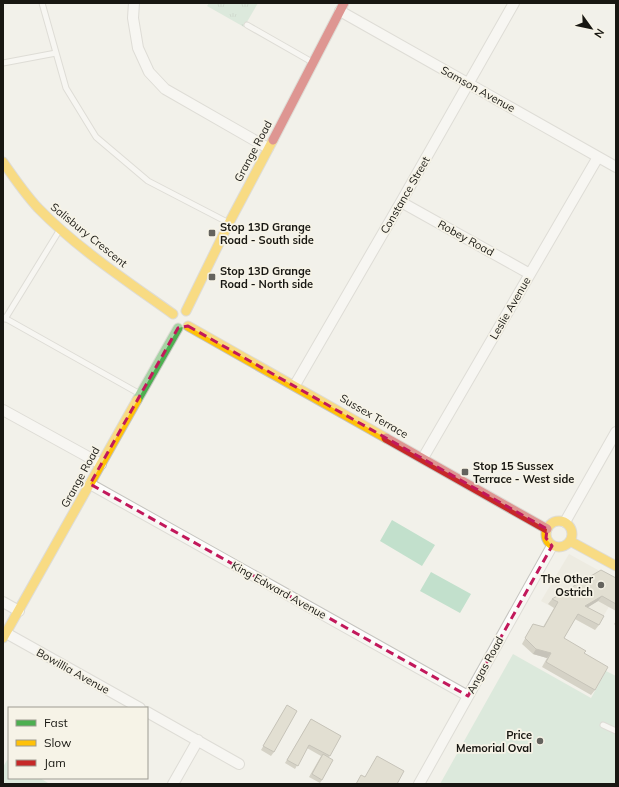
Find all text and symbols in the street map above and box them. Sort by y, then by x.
north arrow [571,8,611,48]
text: N [591,26,608,41]
street label: Samson Avenue [439,63,517,115]
street label: Grange Road [231,118,275,184]
street label: Constance Street [377,154,433,236]
street label: Salisbury Crescent [48,200,130,270]
street label: Robey Road [436,217,496,259]
place label: Stop 13D Grange Road - South side [220,220,314,247]
marker: Stop 13D Grange Road - South side [207,228,217,238]
place label: Stop 13D Grange Road - North side [220,264,313,291]
marker: Stop 13D Grange Road - North side [207,272,217,282]
street label: Leslie Avenue [486,274,534,342]
street label: Sussex Terrace [337,391,411,441]
street label: Grange Road [58,444,102,510]
place label: Stop 15 Sussex Terrace - West side [473,459,574,486]
marker: Stop 15 Sussex Terrace - West side [460,467,470,477]
street label: King Edward Avenue [229,558,329,622]
place label: The Other Ostrich [541,572,594,599]
marker: The Other Ostrich [596,580,606,590]
street label: Angas Road [464,634,506,696]
street label: Bowillia Avenue [34,645,112,697]
legend [8,707,148,779]
text: Fast [44,715,68,730]
place label: Price Memorial Oval [456,728,532,755]
text: Slow [44,735,72,750]
marker: Price Memorial Oval [535,736,545,746]
text: Jam [44,755,66,770]

